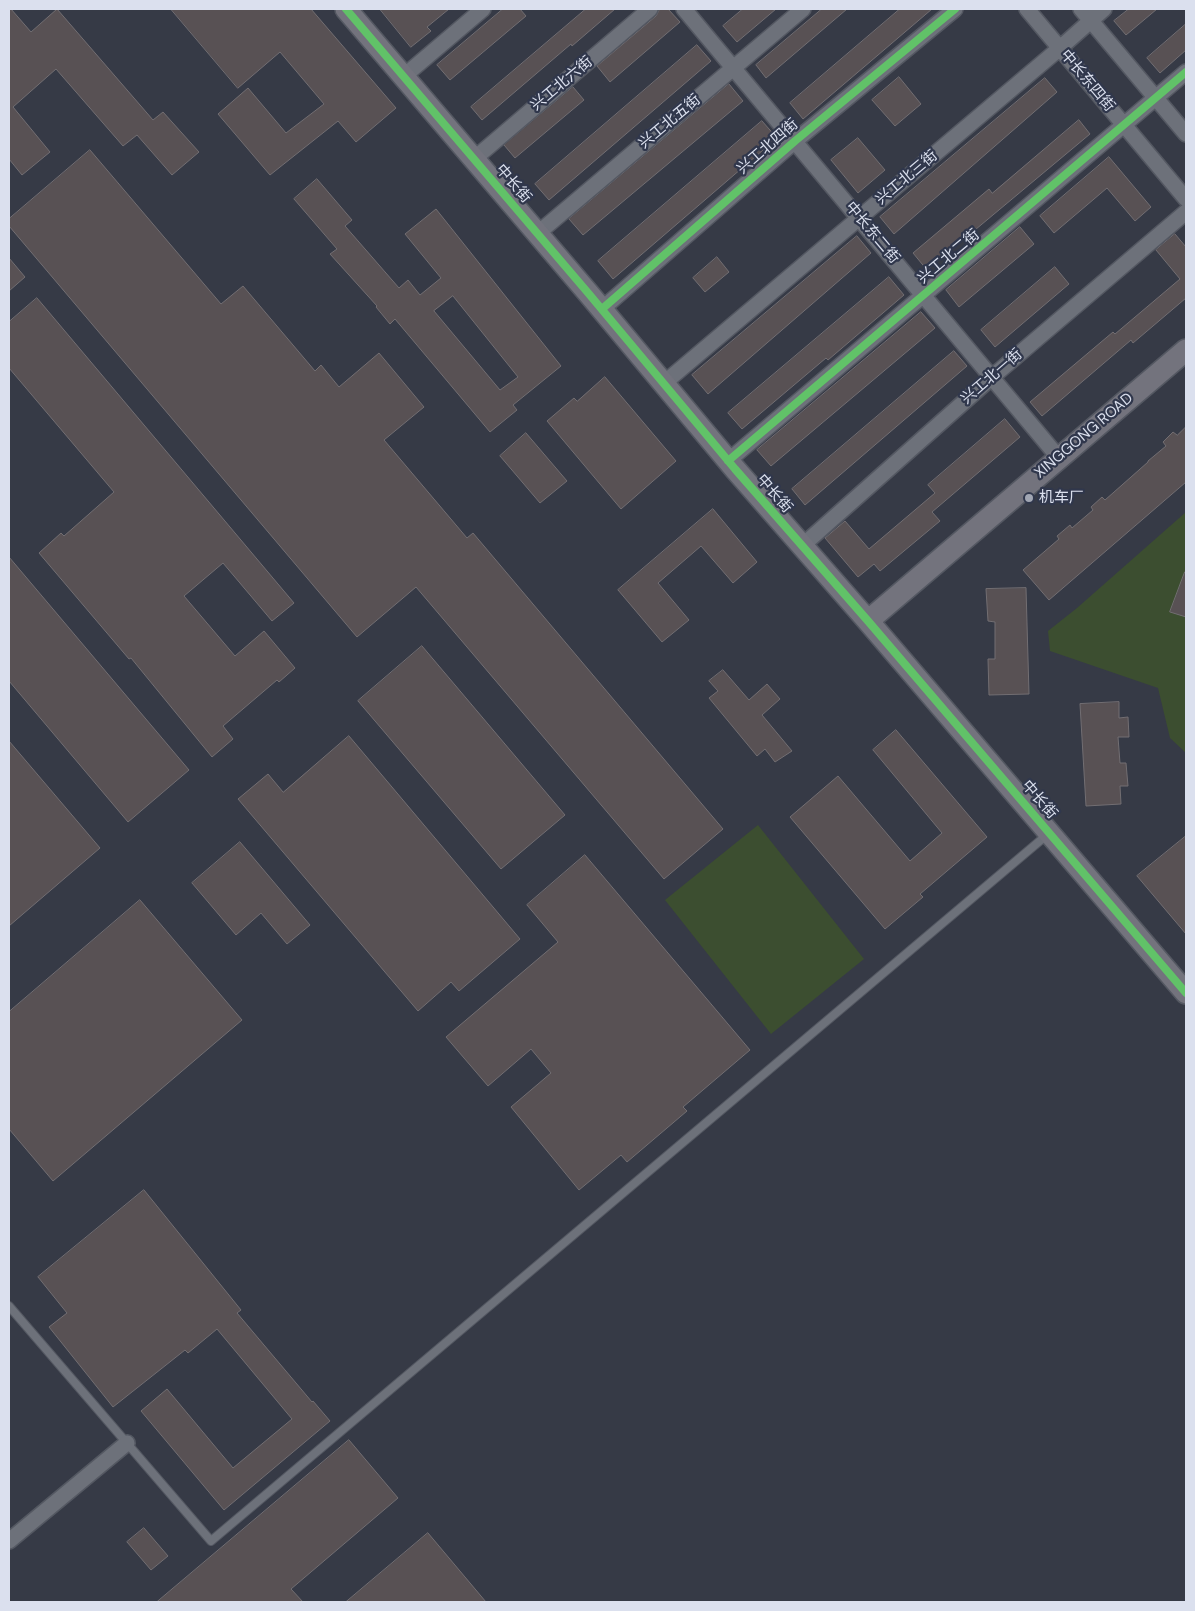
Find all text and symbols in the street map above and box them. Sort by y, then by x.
street label: 中长东四街 [1056,46,1118,116]
street label: 兴工北六街 [527,53,597,115]
street label: 兴工北五街 [635,91,705,153]
street label: 兴工北四街 [734,116,802,178]
street label: 兴工北三街 [872,147,942,209]
street label: 中长街 [491,161,535,207]
street label: 中长东二街 [841,198,903,268]
street label: 兴工北二街 [914,226,984,288]
street label: 兴工北一街 [958,346,1026,408]
street label: XINGGONG ROAD [1031,390,1137,482]
street label: 中长街 [752,471,796,517]
place label: 机车厂 [1039,489,1084,507]
marker: 机车厂 [1023,492,1035,504]
street label: 中长街 [1017,777,1061,823]

